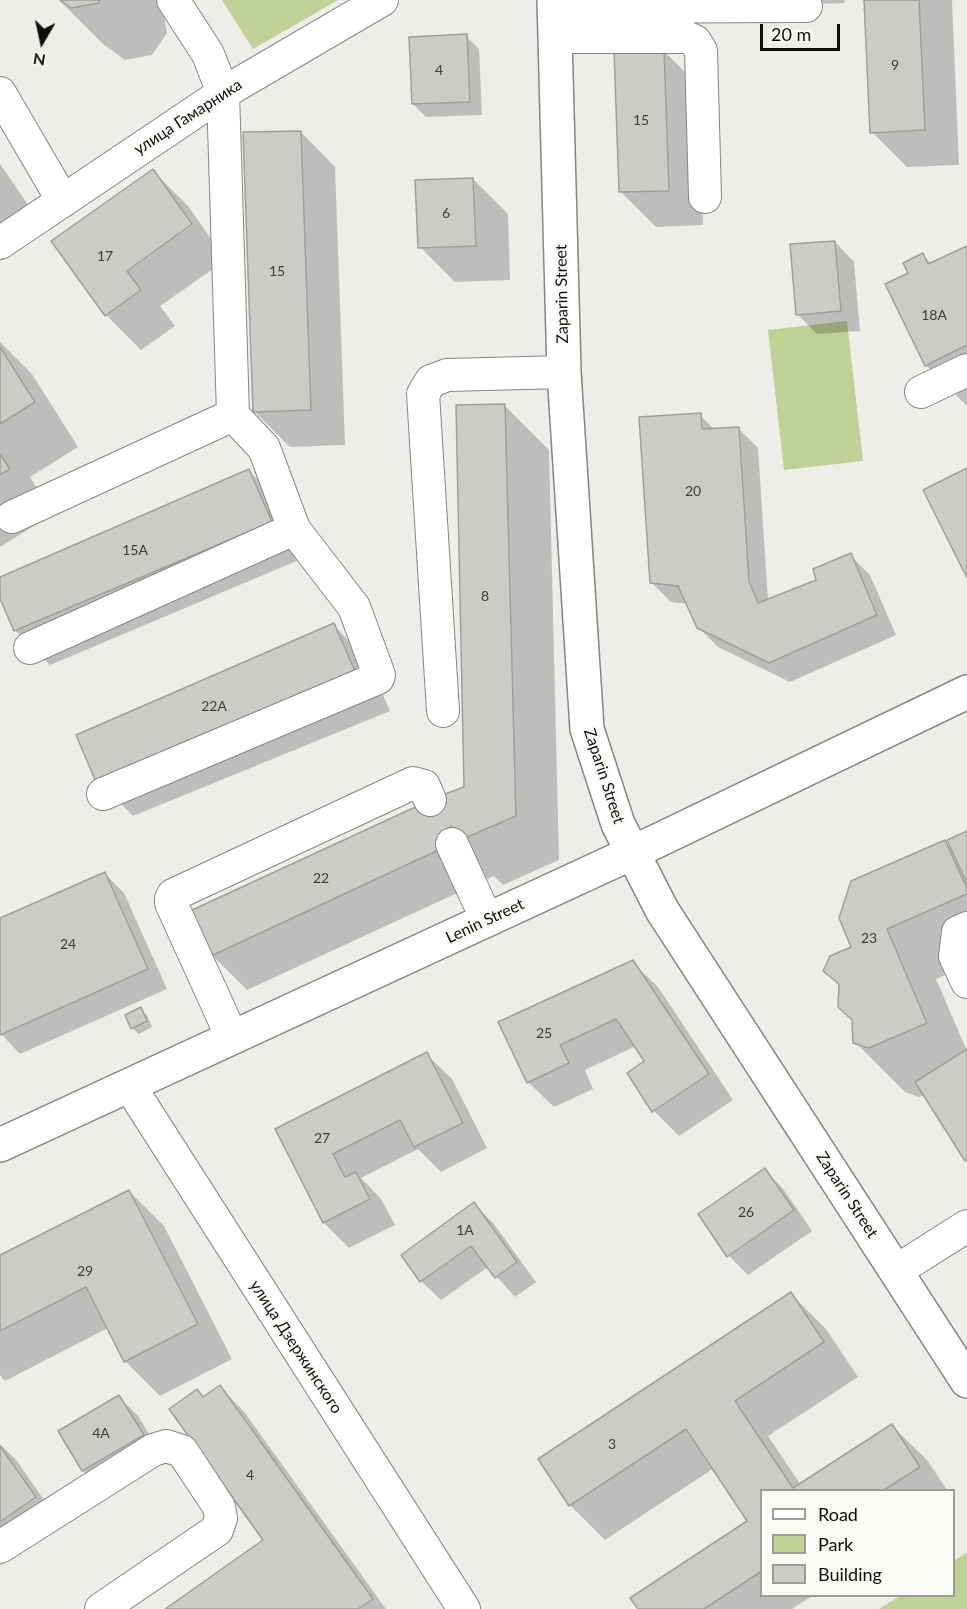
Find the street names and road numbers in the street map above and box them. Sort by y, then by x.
street label: улица Гамарника [131,75,245,159]
street label: Zaparin Street [552,244,572,344]
street label: Zaparin Street [580,726,628,826]
street label: Lenin Street [443,895,527,947]
street label: Zaparin Street [812,1148,882,1242]
street label: улица Дзержинского [246,1277,346,1417]

